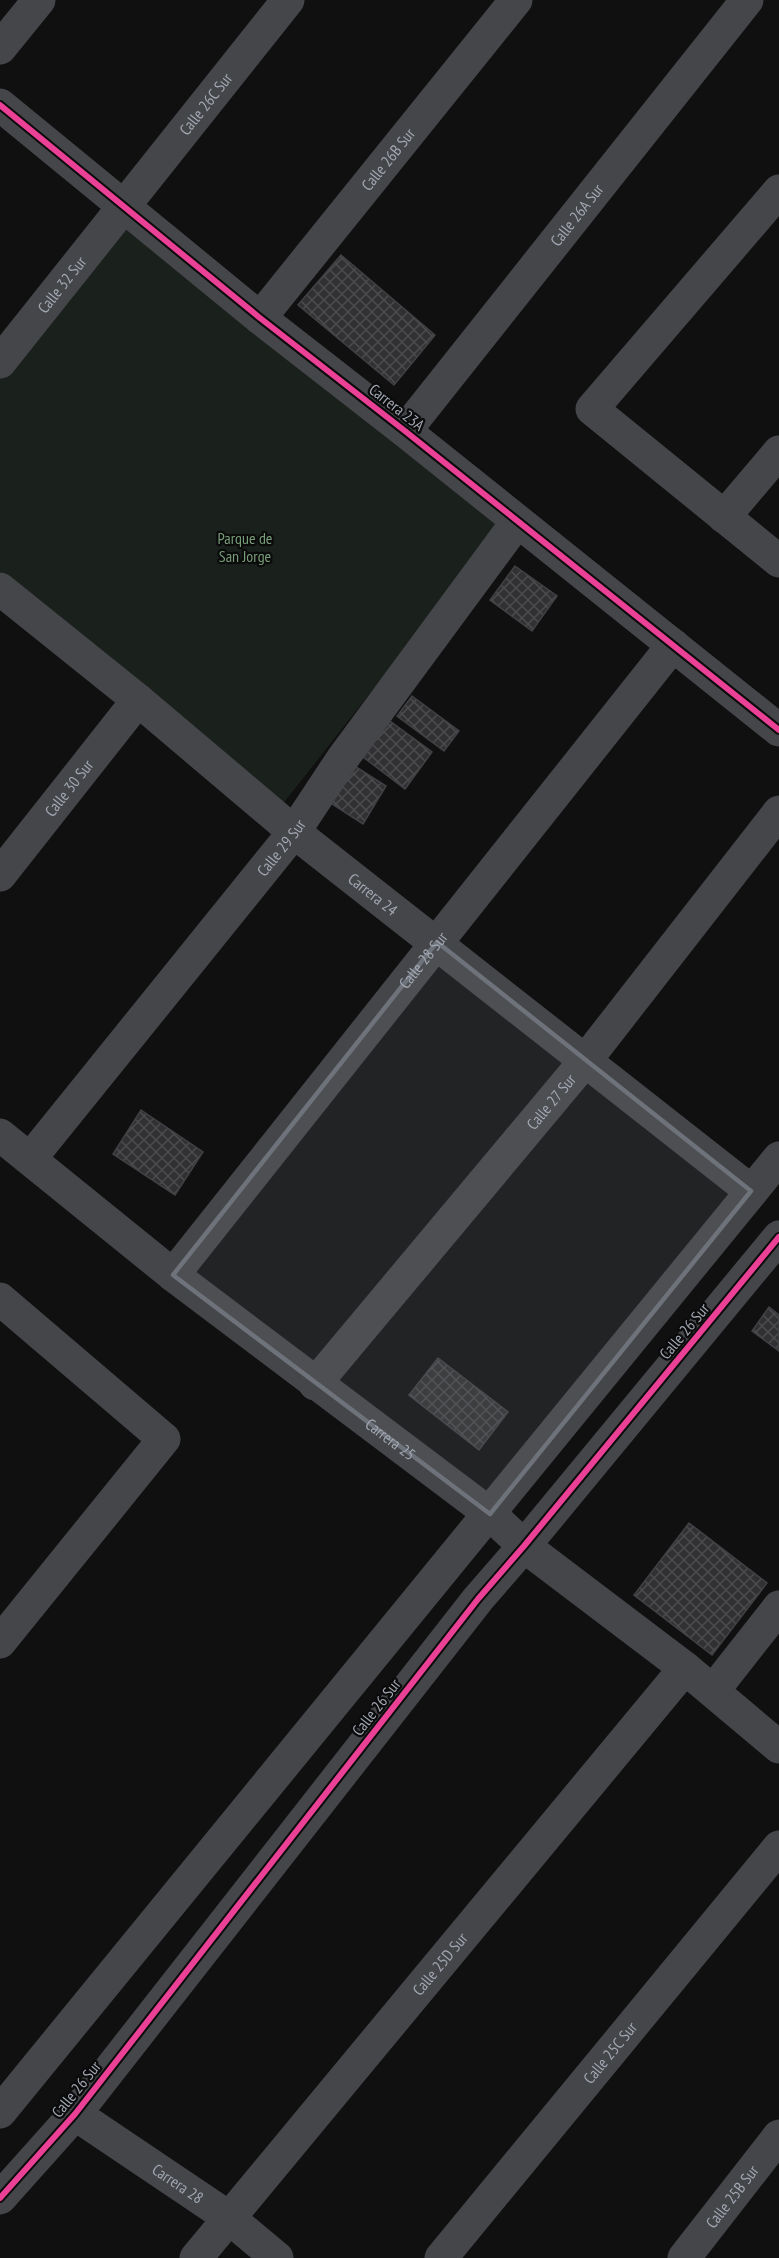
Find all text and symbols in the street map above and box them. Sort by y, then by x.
street label: Calle 26C Sur [175,68,237,139]
street label: Calle 26B Sur [357,123,419,194]
street label: Calle 26A Sur [546,179,608,250]
street label: Calle 32 Sur [33,252,91,317]
street label: Carrera 23A [365,379,429,435]
park label: Parque de San Jorge [218,528,272,566]
street label: Calle 30 Sur [40,755,98,820]
street label: Calle 29 Sur [252,815,310,880]
street label: Carrera 24 [344,868,402,920]
street label: Calle 28 Sur [394,927,452,993]
street label: Calle 27 Sur [522,1069,580,1134]
street label: Calle 26 Sur [655,1298,714,1363]
street label: Carrera 25 [362,1414,420,1464]
street label: Calle 26 Sur [348,1674,405,1740]
street label: Calle 25D Sur [408,1928,472,1999]
street label: Calle 25C Sur [579,2017,642,2087]
street label: Calle 26 Sur [47,2056,105,2121]
street label: Carrera 28 [148,2159,207,2208]
street label: Calle 25B Sur [701,2160,763,2232]

